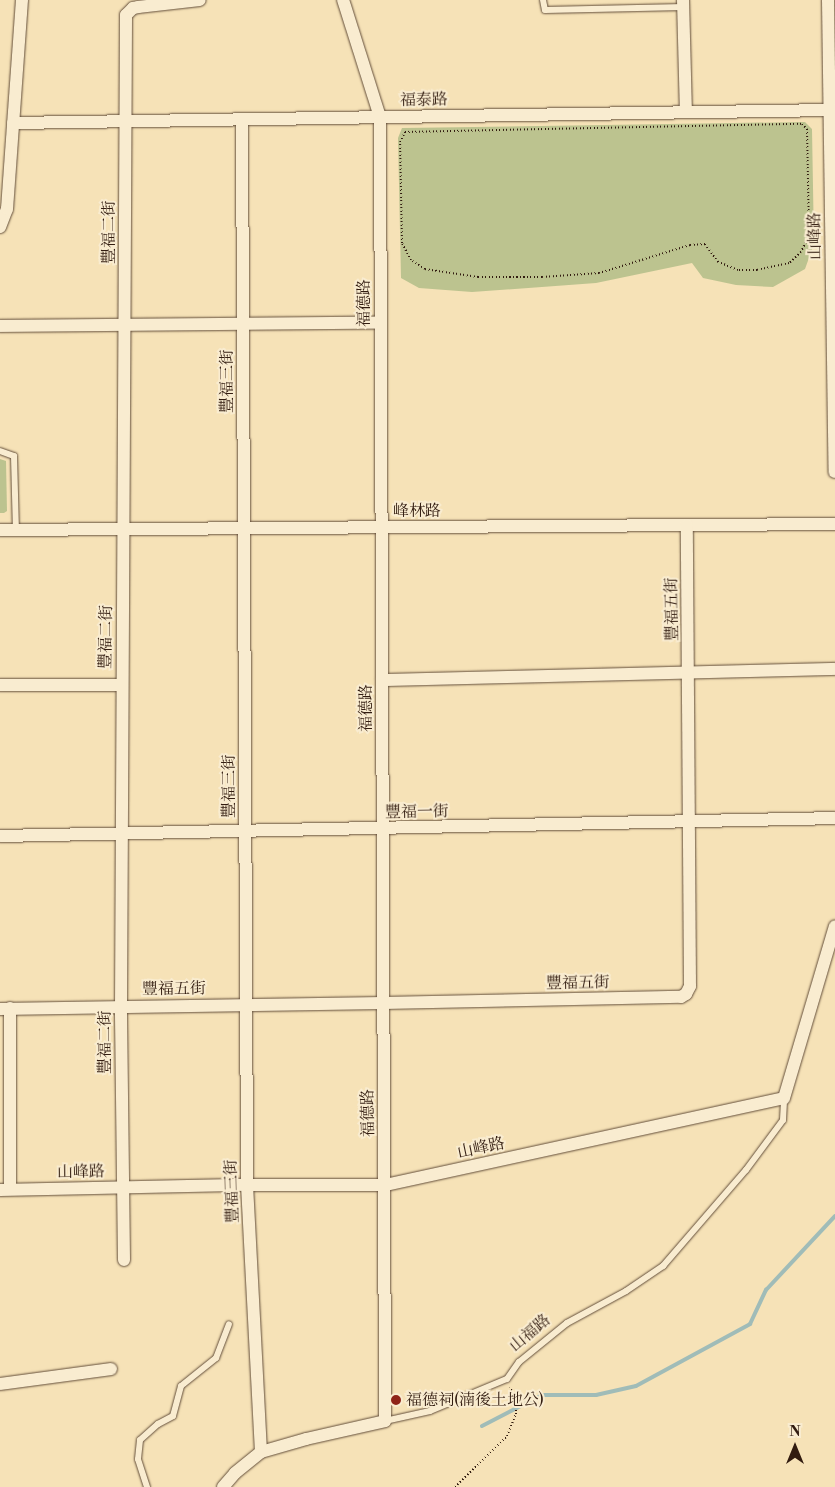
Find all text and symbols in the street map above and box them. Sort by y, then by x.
street label: 福泰路 [400,90,448,110]
street label: 豐福二街 [99,200,119,264]
street label: 山峰路 [805,212,825,260]
street label: 福德路 [354,279,374,327]
street label: 豐福三街 [217,349,237,413]
street label: 峰林路 [393,501,441,521]
street label: 豐福五街 [662,577,682,641]
street label: 豐福二街 [96,605,116,669]
street label: 福德路 [356,684,376,732]
street label: 豐福三街 [219,754,239,818]
street label: 豐福一街 [385,802,449,822]
street label: 豐福五街 [546,973,610,993]
street label: 豐福五街 [142,979,206,999]
street label: 豐福二街 [95,1010,115,1074]
street label: 福德路 [358,1089,378,1137]
street label: 山峰路 [456,1134,506,1162]
street label: 豐福三街 [221,1159,243,1223]
street label: 山峰路 [57,1162,105,1182]
street label: 山福路 [505,1310,555,1356]
place label: 福德祠(湳後土地公) [406,1390,544,1410]
marker: 福德祠(湳後土地公) [390,1394,402,1406]
north arrow [770,1422,820,1472]
text: N [789,1423,801,1441]

